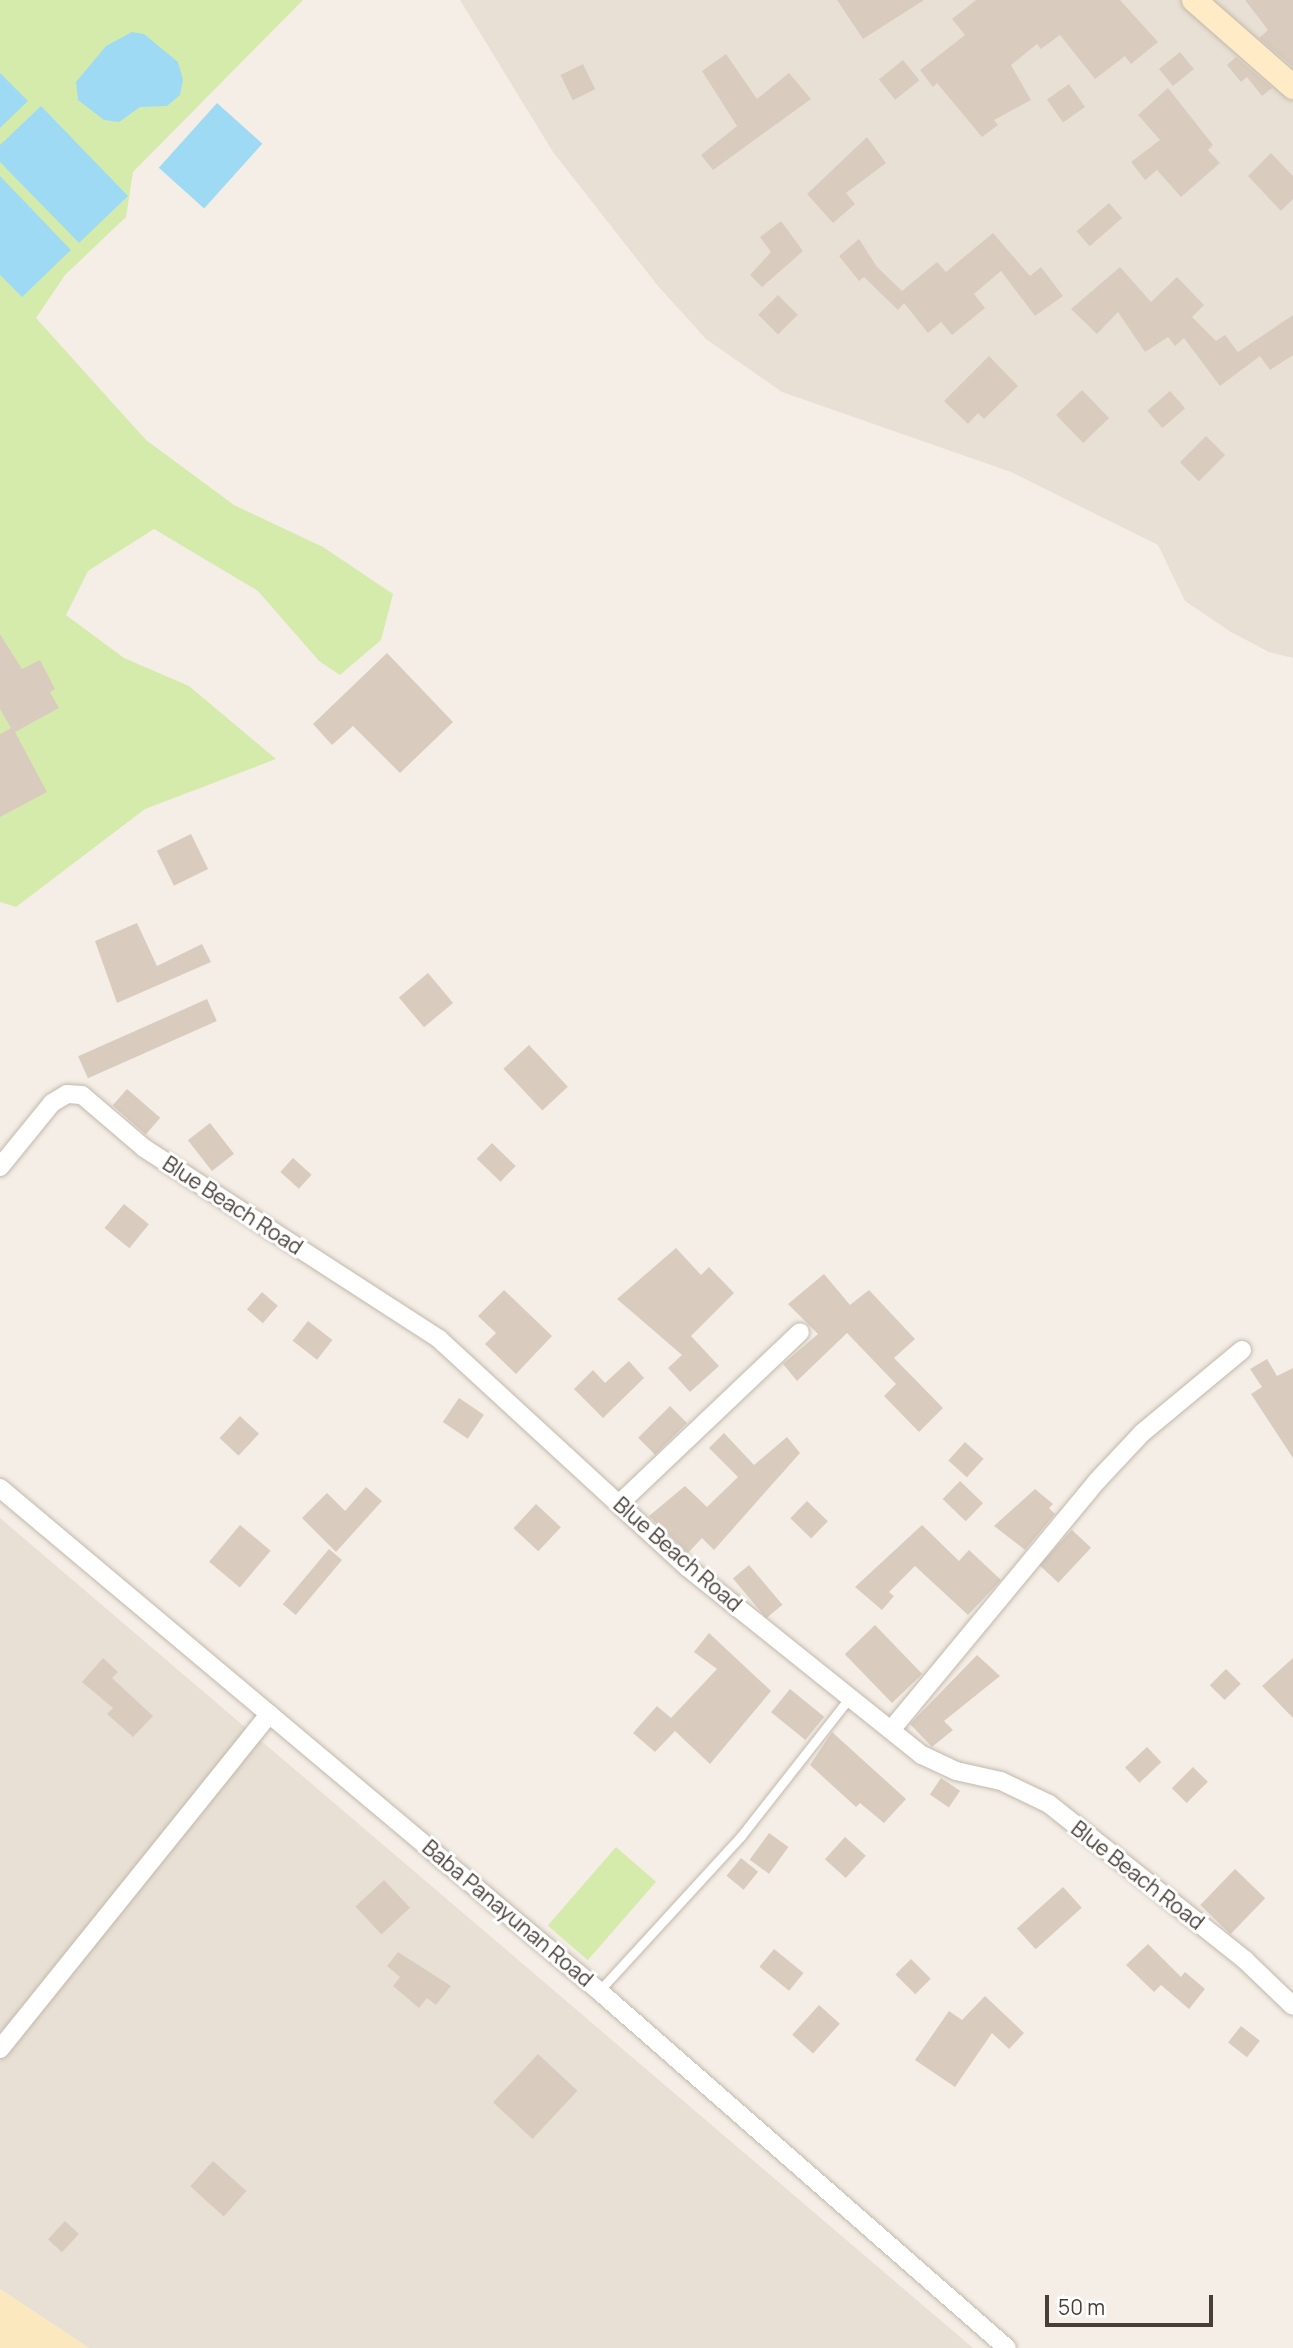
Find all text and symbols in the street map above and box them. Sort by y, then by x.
street label: Blue Beach Road [158,1150,308,1260]
street label: Blue Beach Road [609,1492,747,1616]
street label: Blue Beach Road [1067,1815,1209,1935]
street label: Baba Panayunan Road [418,1834,598,1992]
scale bar [1048,2282,1216,2326]
text: 50 m [1058,2293,1105,2321]

